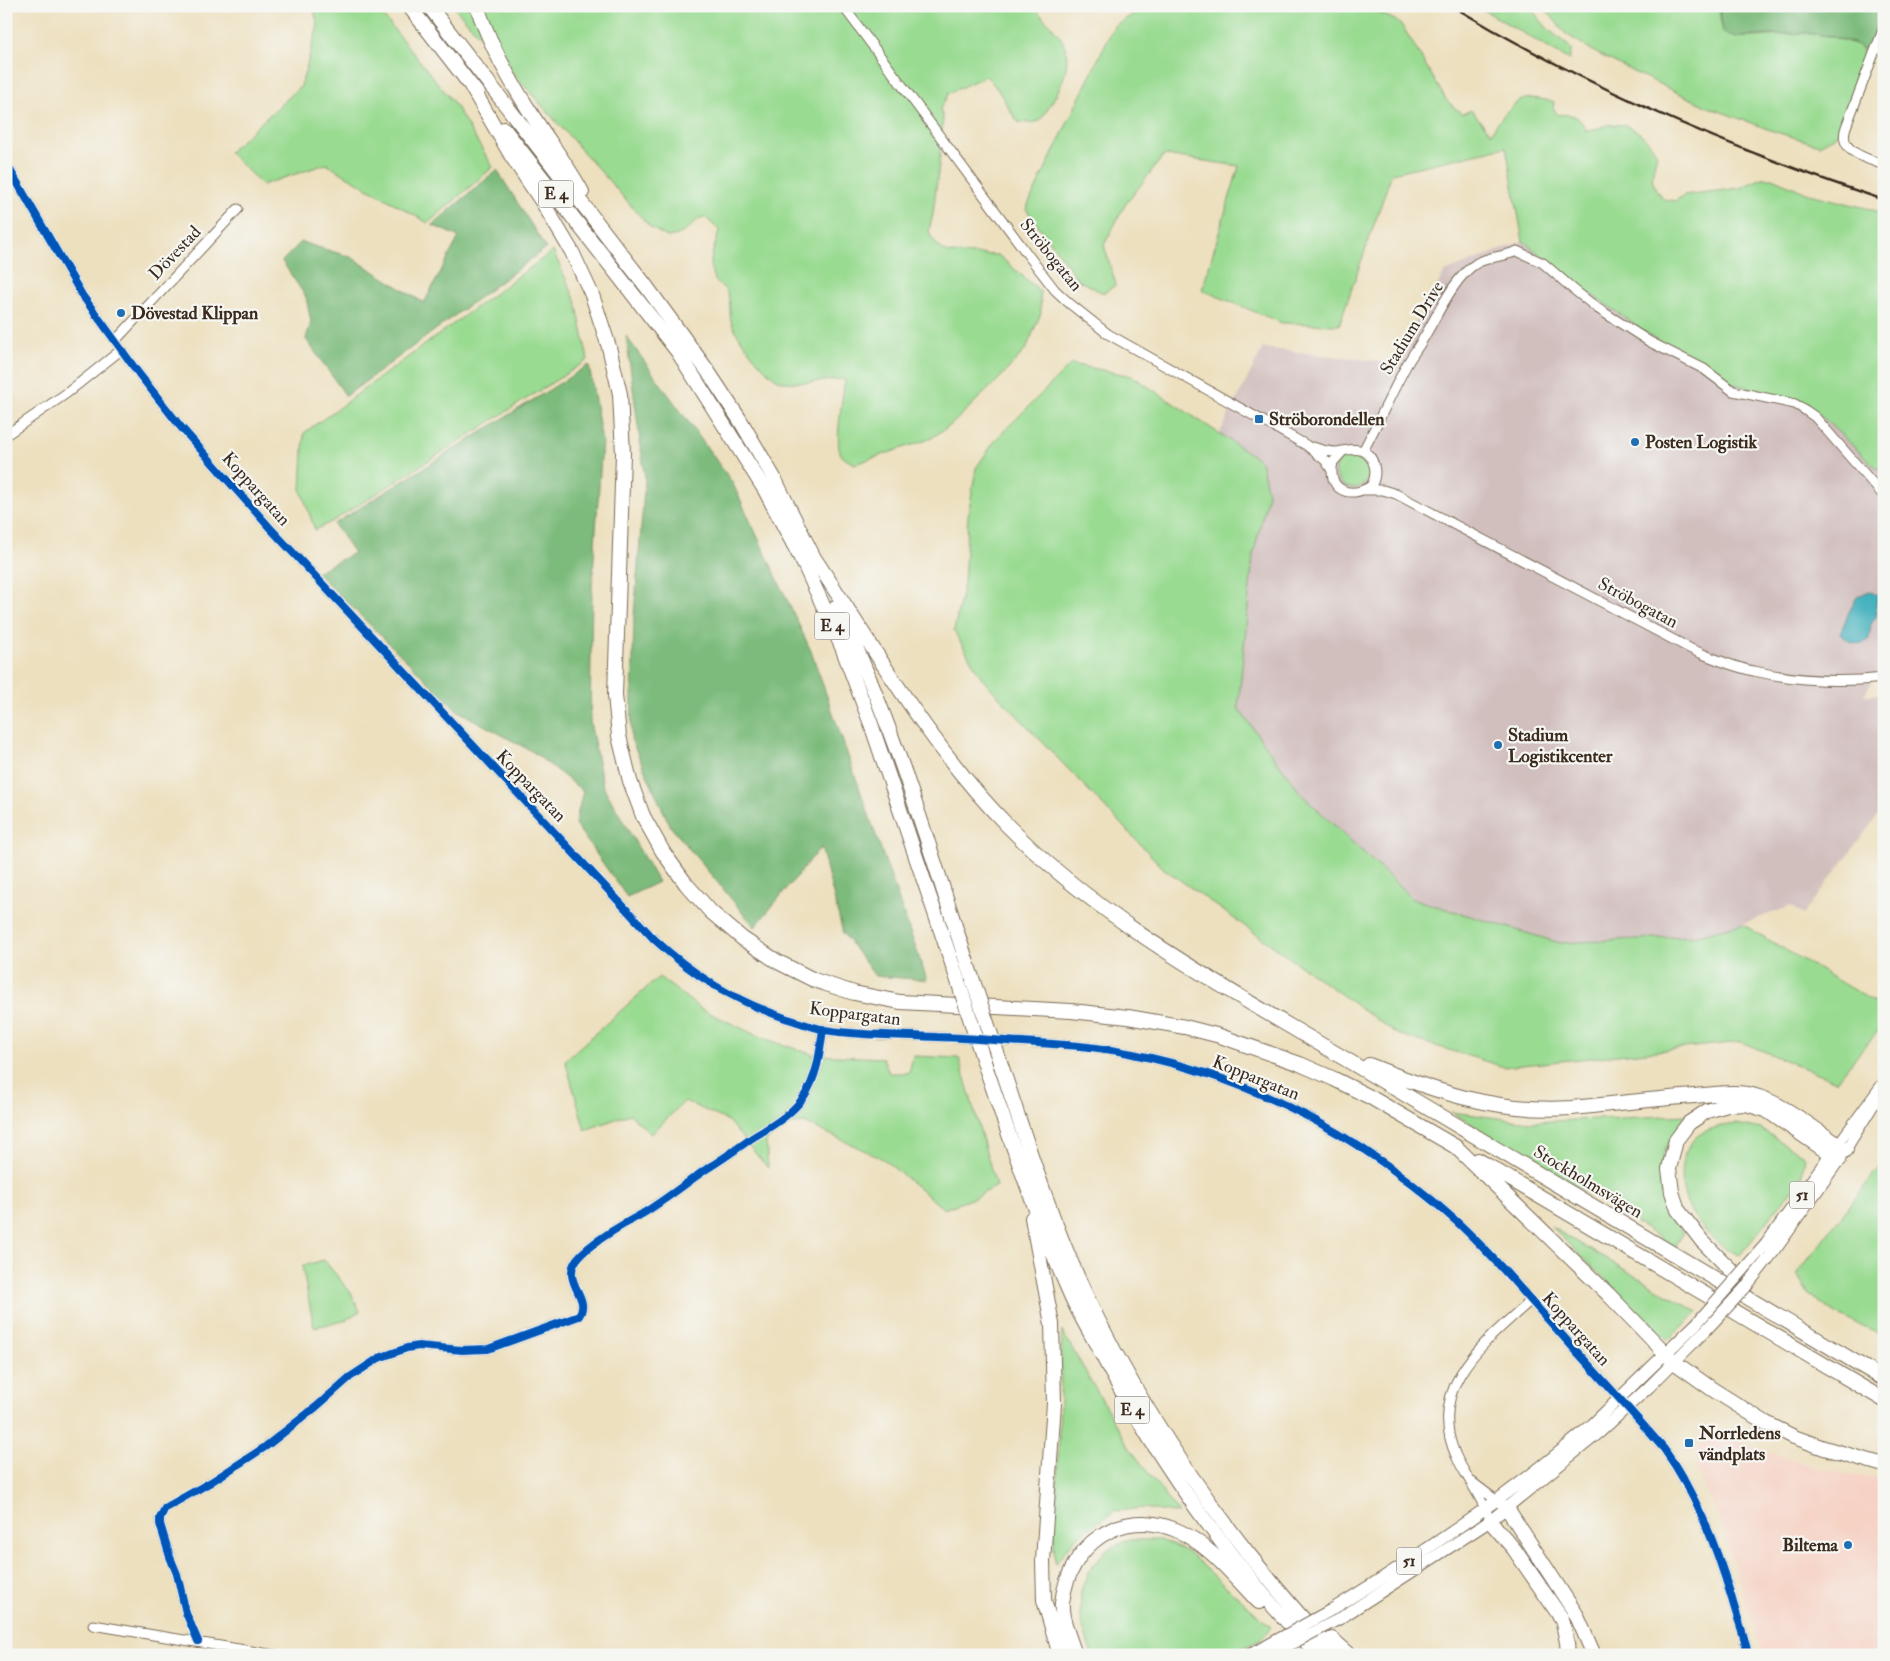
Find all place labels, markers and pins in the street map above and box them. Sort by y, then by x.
place label: Dövestad Klippan [131,302,259,325]
marker: Dövestad Klippan [115,307,127,319]
place label: Ströborondellen [1269,408,1385,431]
marker: Ströborondellen [1253,413,1265,425]
place label: Posten Logistik [1645,431,1758,454]
marker: Posten Logistik [1629,436,1641,448]
place label: Stadium Logistikcenter [1508,724,1613,768]
marker: Stadium Logistikcenter [1492,739,1504,751]
place label: Norrledens vändplats [1698,1422,1781,1466]
marker: Norrledens vändplats [1683,1437,1695,1449]
place label: Biltema [1782,1534,1839,1557]
marker: Biltema [1842,1539,1854,1551]

